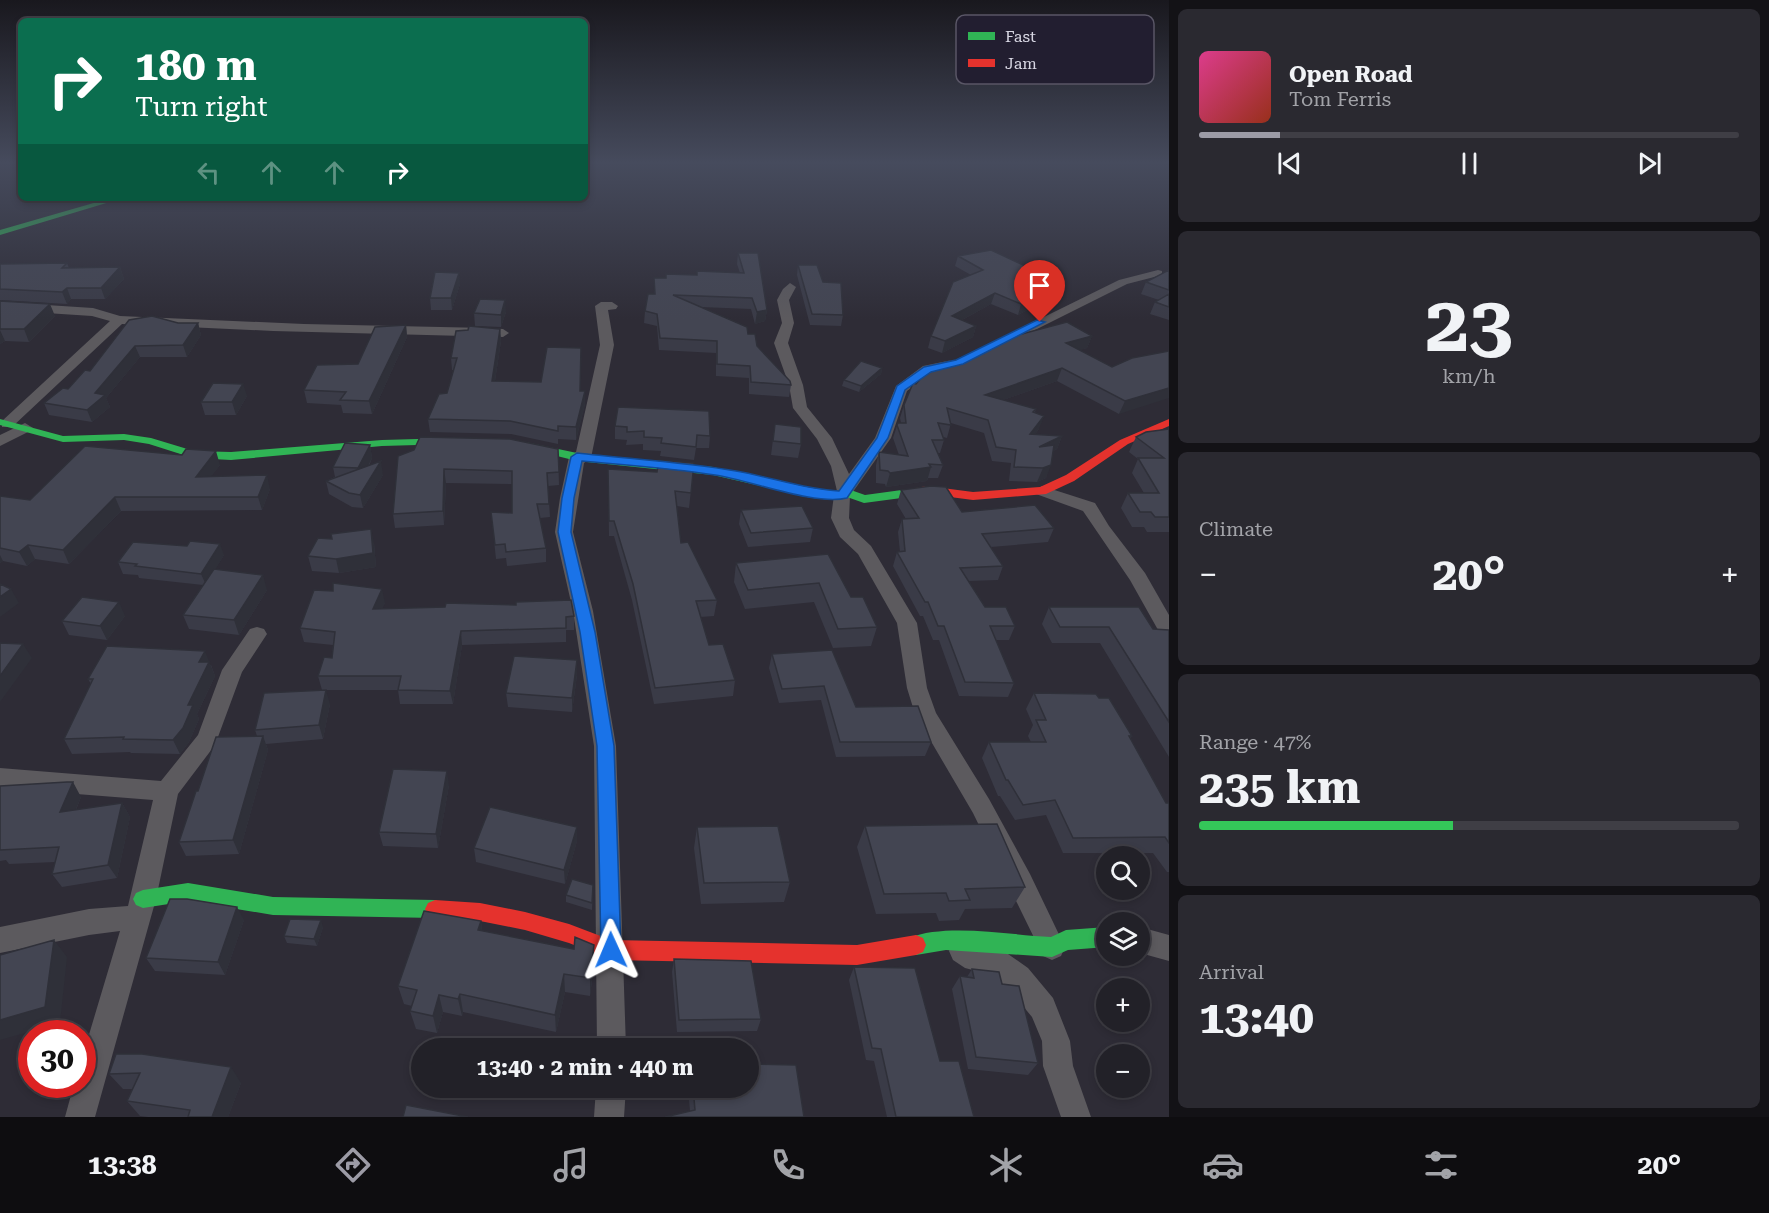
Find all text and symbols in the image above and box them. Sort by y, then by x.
legend [956,15,1154,84]
text: Fast [1005,27,1036,46]
text: 180 m [135,41,257,90]
icon: right [36,42,114,120]
text: Jam [1005,54,1037,73]
text: Open Road [1289,62,1412,87]
text: Tom Ferris [1289,87,1391,111]
text: Turn right [135,91,268,123]
icon: previous [1273,147,1306,180]
icon: pause [1453,147,1486,180]
icon: next [1633,147,1666,180]
icon: left [192,156,225,189]
icon: ahead [255,156,288,189]
icon: ahead [318,156,351,189]
icon: right [381,156,414,189]
pin [1014,260,1065,322]
icon: arrive [1023,269,1056,302]
text: 23 [1425,279,1513,370]
text: km/h [1442,364,1496,388]
text: Climate [1199,517,1273,541]
text: 20° [1433,548,1505,601]
text: − [1199,555,1217,594]
text: + [1721,555,1739,594]
text: Range · 47% [1199,730,1311,754]
text: 235 km [1199,761,1360,814]
map controls [1096,846,1150,1098]
button: search [1096,846,1150,900]
button: layers [1096,912,1150,966]
position arrow [579,918,643,982]
text: Arrival [1199,960,1264,984]
button: + [1096,978,1150,1032]
text: 13:40 [1199,991,1314,1044]
speed limit sign: 30 [18,1020,96,1098]
button: − [1096,1044,1150,1098]
text: 13:40 · 2 min · 440 m [476,1055,694,1080]
icon: directions [332,1144,374,1186]
icon: music [550,1144,592,1186]
icon: phone [767,1144,809,1186]
icon: climate [985,1144,1027,1186]
icon: car [1202,1144,1244,1186]
icon: filters [1420,1144,1462,1186]
text: 13:38 [88,1149,157,1181]
text: 20° [1638,1149,1681,1181]

